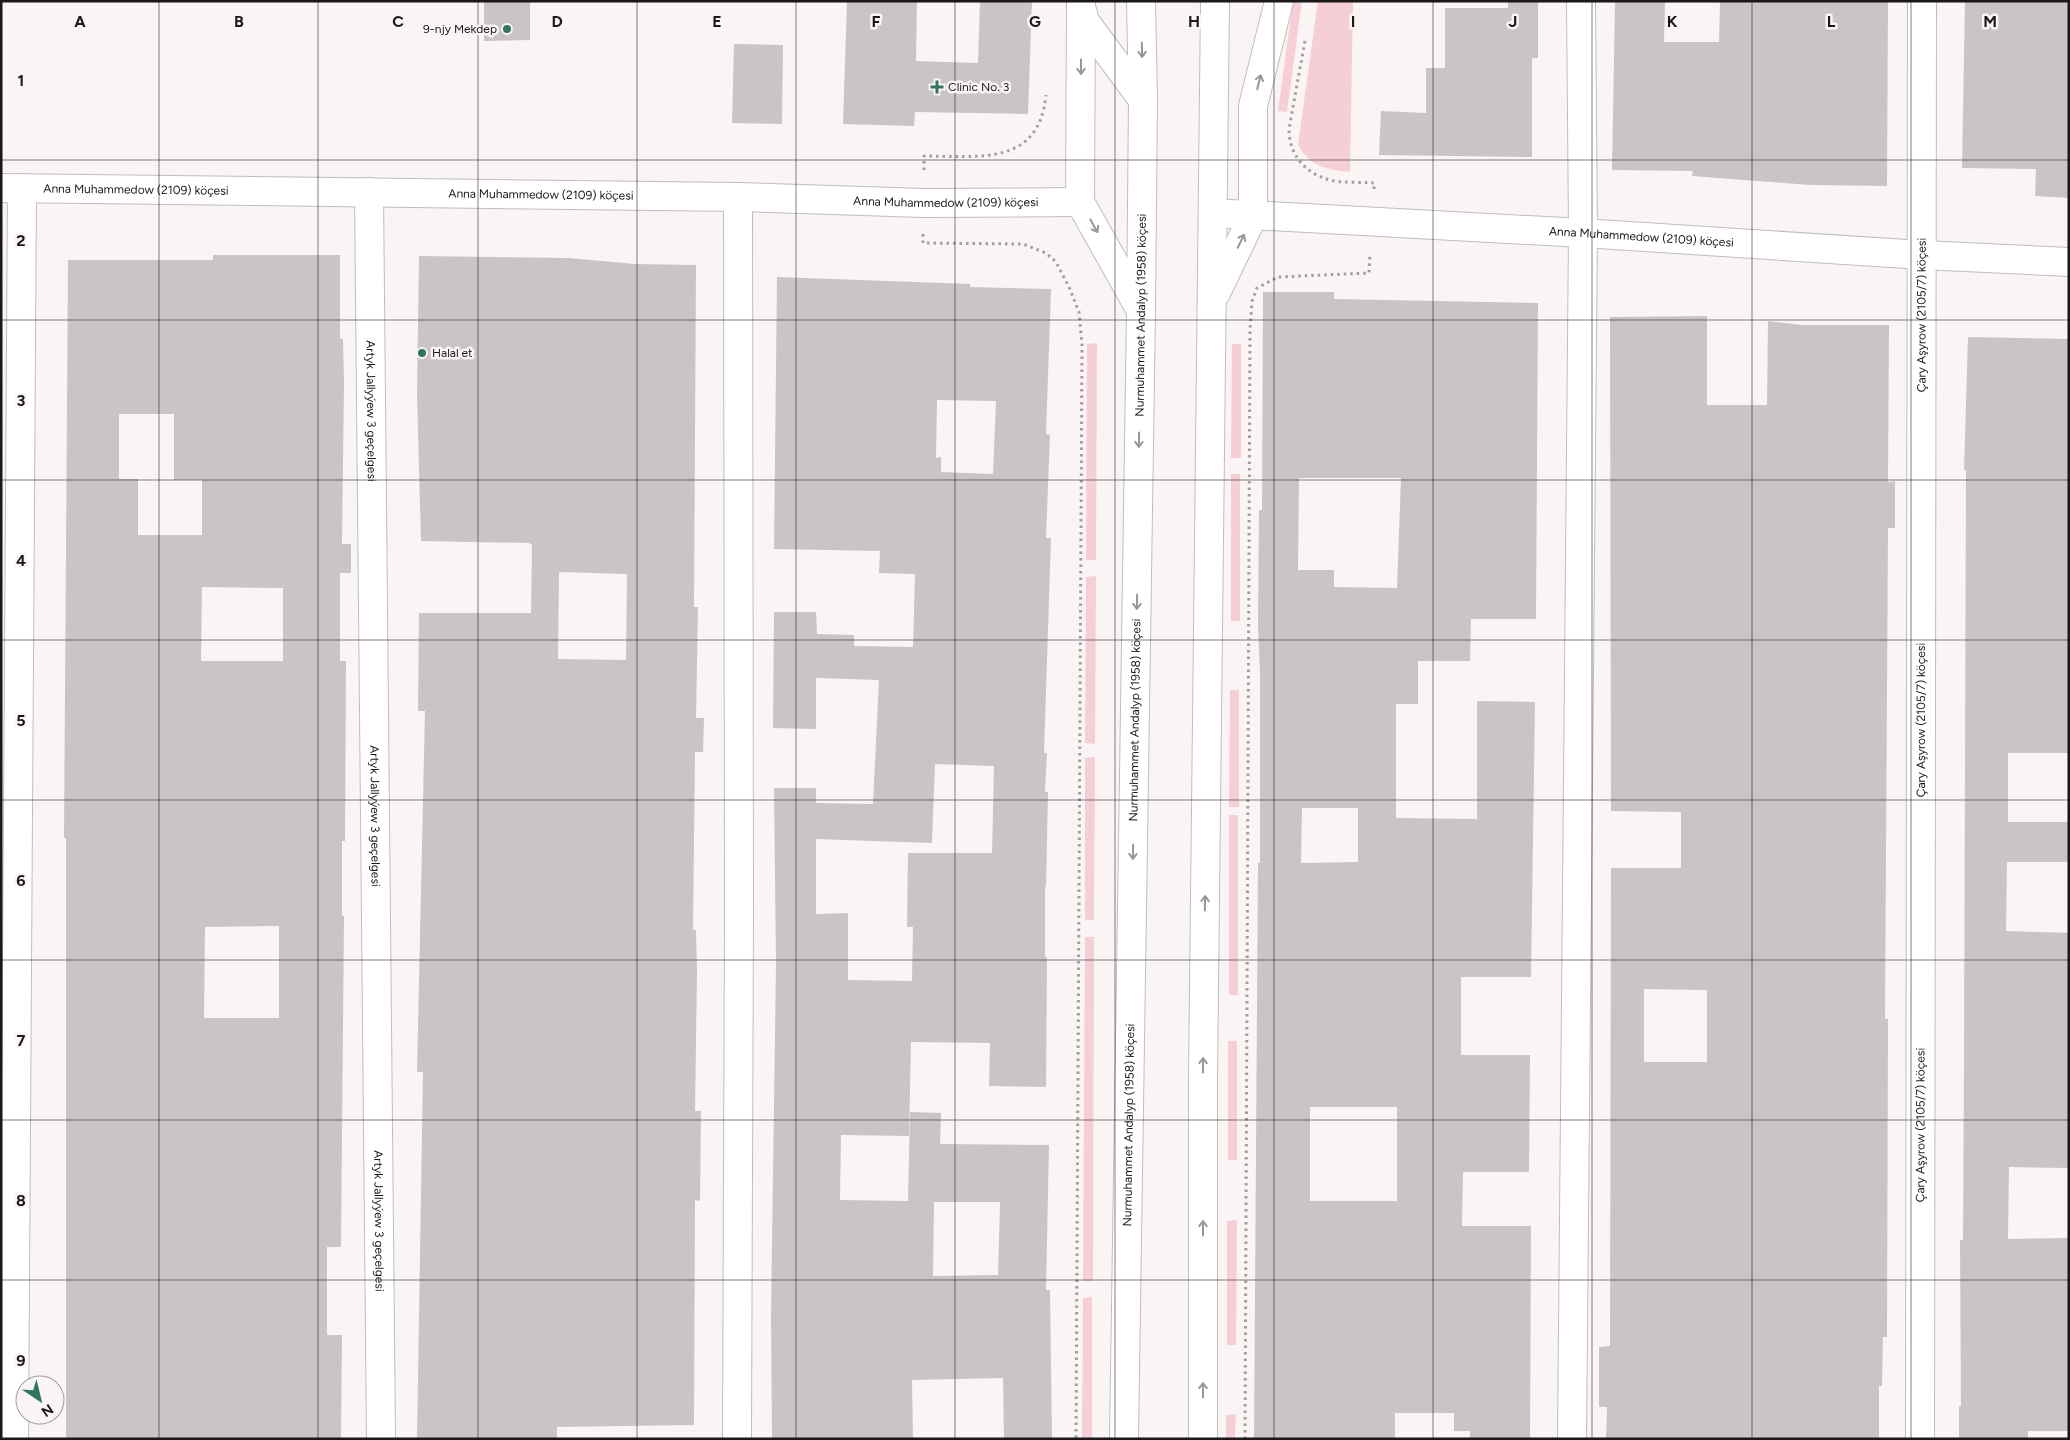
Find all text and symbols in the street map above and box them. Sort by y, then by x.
text: A [74,12,86,31]
text: B [234,12,244,31]
text: C [392,12,404,31]
text: D [551,12,563,31]
text: E [712,12,722,31]
text: F [872,12,881,31]
text: G [1029,12,1041,31]
text: H [1188,12,1200,31]
text: I [1351,12,1355,31]
text: J [1509,12,1517,31]
text: K [1667,12,1678,31]
text: L [1827,12,1836,31]
text: M [1983,12,1997,31]
place label: 9-njy Mekdep [423,22,497,36]
marker: 9-njy Mekdep [501,23,513,35]
one-way arrow [1137,42,1147,58]
one-way arrow [1076,59,1086,75]
text: 1 [18,71,24,90]
one-way arrow [1255,74,1264,90]
marker: Clinic No. 3 [930,80,944,94]
place label: Clinic No. 3 [948,80,1009,94]
street label: Anna Muhammedow (2109) köçesi [43,182,229,198]
street label: Anna Muhammedow (2109) köçesi [448,186,634,203]
street label: Anna Muhammedow (2109) köçesi [853,194,1039,210]
street label: Nurmuhammet Andalyp (1958) köçesi [1132,214,1149,417]
one-way arrow [1089,219,1099,234]
street label: Anna Muhammedow (2109) köçesi [1548,224,1734,250]
text: 2 [16,231,26,250]
one-way arrow [1237,234,1246,249]
street label: Çary Aşyrow (2105/7) köçesi [1914,238,1929,392]
street label: Artyk Jallyýew 3 geçelgesi [363,340,379,482]
place label: Halal et [432,346,473,360]
marker: Halal et [416,347,428,359]
text: 3 [17,391,26,410]
one-way arrow [1135,432,1144,448]
text: 4 [16,551,26,570]
one-way arrow [1132,594,1142,610]
street label: Nurmuhammet Andalyp (1958) köçesi [1126,619,1143,822]
street label: Çary Aşyrow (2105/7) köçesi [1914,643,1928,797]
text: 5 [16,711,26,730]
street label: Artyk Jallyýew 3 geçelgesi [367,745,383,887]
one-way arrow [1128,844,1138,860]
text: 6 [16,871,26,890]
one-way arrow [1200,895,1210,911]
street label: Nurmuhammet Andalyp (1958) köçesi [1120,1023,1137,1227]
text: 7 [17,1031,26,1050]
street label: Çary Aşyrow (2105/7) köçesi [1913,1048,1928,1202]
one-way arrow [1199,1057,1208,1073]
street label: Artyk Jallyýew 3 geçelgesi [371,1150,387,1292]
text: 8 [16,1191,26,1210]
one-way arrow [1198,1220,1208,1236]
text: 9 [16,1351,26,1370]
north arrow [15,1375,65,1425]
one-way arrow [1198,1382,1208,1398]
text: N [38,1400,56,1420]

